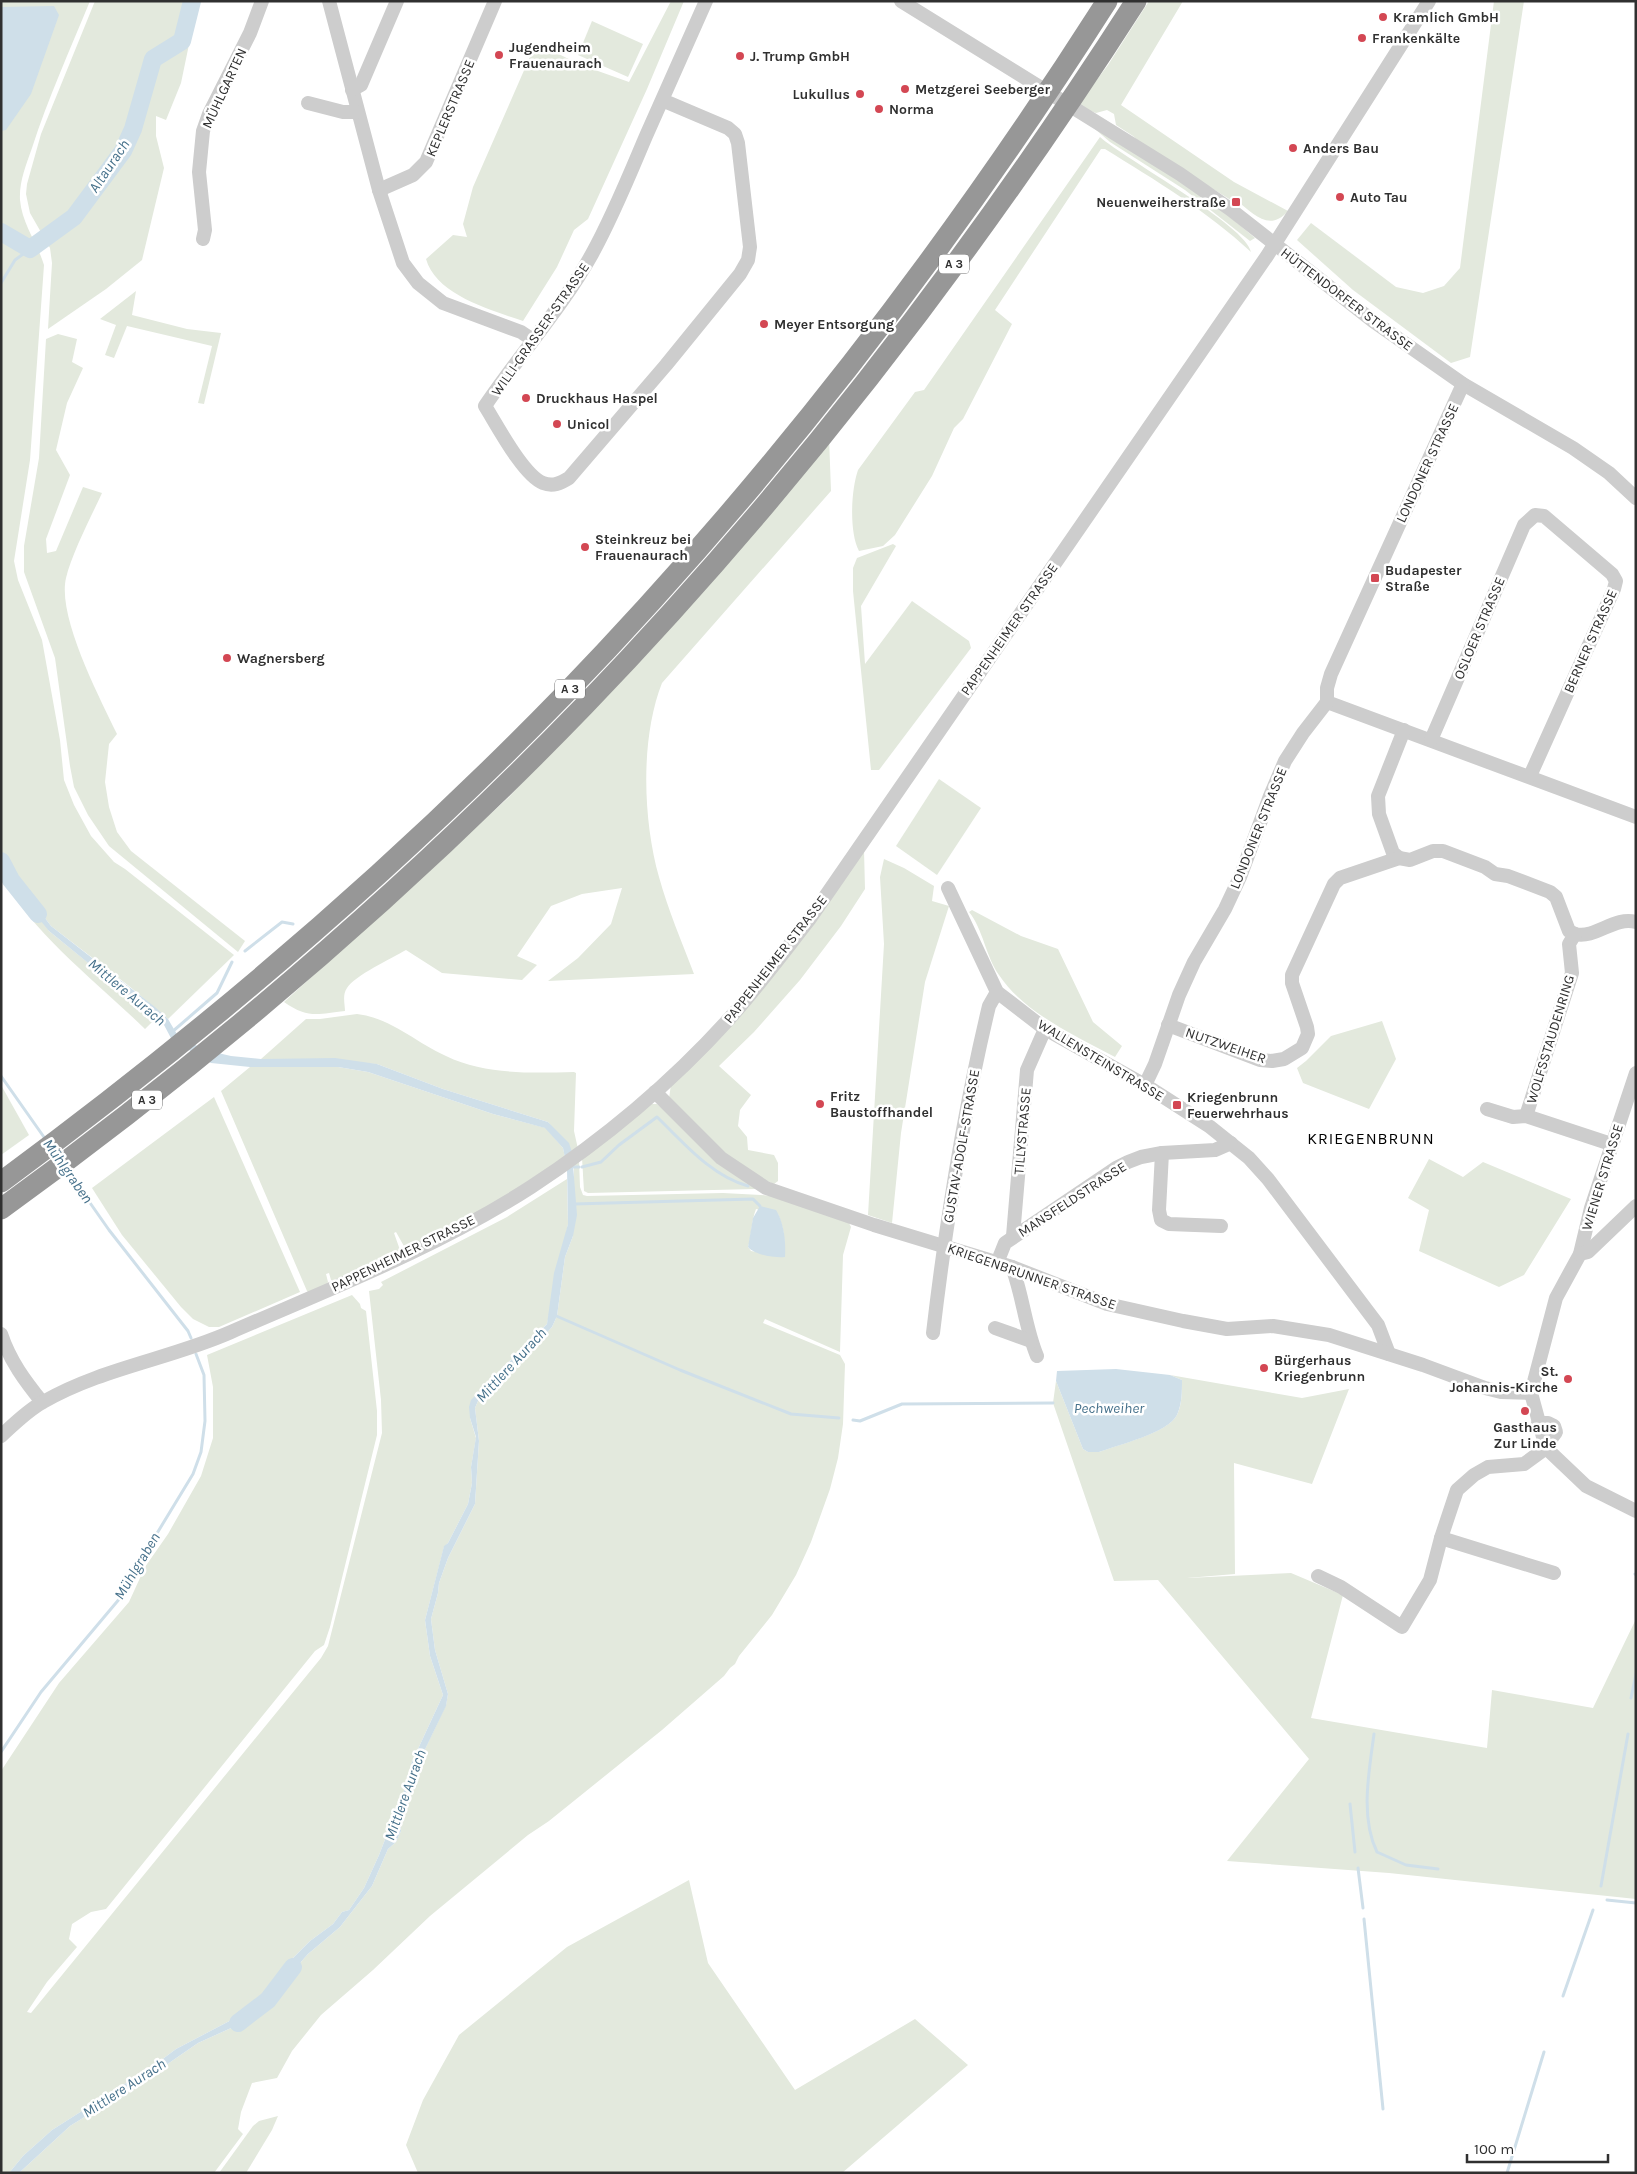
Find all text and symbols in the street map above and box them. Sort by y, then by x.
place label: Kramlich GmbH [1393,9,1499,26]
marker: Kramlich GmbH [1377,11,1389,23]
place label: Frankenkälte [1372,30,1460,47]
marker: Frankenkälte [1356,32,1368,44]
place label: Jugendheim Frauenaurach [509,39,602,72]
street label: MÜHLGARTEN [198,45,251,131]
place label: J. Trump GmbH [750,48,850,65]
marker: Jugendheim Frauenaurach [493,49,505,61]
marker: J. Trump GmbH [734,50,746,62]
street label: KEPLERSTRASSE [422,57,479,159]
place label: Metzgerei Seeberger [915,81,1050,98]
marker: Metzgerei Seeberger [899,83,911,95]
place label: Lukullus [793,86,850,103]
marker: Lukullus [854,88,866,100]
place label: Norma [889,101,934,118]
marker: Norma [873,103,885,115]
water label: Altaurach [85,136,133,196]
place label: Anders Bau [1303,140,1379,157]
marker: Anders Bau [1287,142,1299,154]
place label: Auto Tau [1350,189,1408,206]
marker: Auto Tau [1334,191,1346,203]
place label: Neuenweiherstraße [1096,194,1226,211]
marker: Neuenweiherstraße [1230,196,1242,208]
street label: HÜTTENDORFER STRASSE [1277,244,1416,355]
road number: A 3 [939,254,969,274]
street label: WILLI-GRASSER-STRASSE [488,259,593,399]
place label: Meyer Entsorgung [774,316,894,333]
marker: Meyer Entsorgung [758,318,770,330]
place label: Druckhaus Haspel [536,390,658,407]
marker: Druckhaus Haspel [520,392,532,404]
street label: LONDONER STRASSE [1392,401,1463,526]
place label: Unicol [567,416,610,433]
marker: Unicol [551,418,563,430]
place label: Steinkreuz bei Frauenaurach [595,531,691,564]
marker: Steinkreuz bei Frauenaurach [579,541,591,553]
street label: PAPPENHEIMER STRASSE [957,560,1062,699]
place label: Budapester Straße [1385,562,1462,595]
marker: Budapester Straße [1369,572,1381,584]
street label: OSLOER STRASSE [1450,574,1509,682]
street label: BERNER STRASSE [1560,587,1621,696]
place label: Wagnersberg [237,650,325,667]
marker: Wagnersberg [221,652,233,664]
road number: A 3 [555,680,585,699]
street label: LONDONER STRASSE [1226,765,1291,891]
street label: PAPPENHEIMER STRASSE [720,892,831,1027]
water label: Mittlere Aurach [85,954,169,1030]
street label: WOLFSSTAUDENRING [1523,973,1578,1106]
street label: WALLENSTEINSTRASSE [1034,1016,1167,1105]
street label: NUTZWEIHER [1183,1024,1268,1067]
street label: GUSTAV-ADOLF-STRASSE [940,1068,983,1224]
street label: TILLYSTRASSE [1010,1087,1035,1175]
place label: Fritz Baustoffhandel [830,1088,933,1121]
place label: Kriegenbrunn Feuerwehrhaus [1187,1089,1289,1122]
road number: A 3 [132,1090,162,1110]
marker: Fritz Baustoffhandel [814,1098,826,1110]
marker: Kriegenbrunn Feuerwehrhaus [1171,1099,1183,1111]
street label: WIENER STRASSE [1578,1122,1627,1232]
district label: KRIEGENBRUNN [1307,1129,1435,1148]
water label: Mühlgraben [39,1135,97,1207]
street label: MANSFELDSTRASSE [1015,1158,1130,1241]
street label: PAPPENHEIMER STRASSE [329,1211,478,1296]
street label: KRIEGENBRUNNER STRASSE [945,1240,1119,1313]
water label: Mittlere Aurach [472,1324,550,1406]
place label: Bürgerhaus Kriegenbrunn [1274,1352,1365,1385]
marker: Bürgerhaus Kriegenbrunn [1258,1362,1270,1374]
place label: St. Johannis-Kirche [1450,1363,1558,1396]
marker: St. Johannis-Kirche [1562,1373,1574,1385]
water label: Pechweiher [1074,1399,1145,1417]
marker: Gasthaus Zur Linde [1519,1405,1531,1417]
place label: Gasthaus Zur Linde [1493,1419,1557,1452]
water label: Mühlgraben [110,1529,164,1603]
water label: Mittlere Aurach [380,1747,430,1843]
water label: Mittlere Aurach [79,2054,169,2122]
scale bar [1467,2132,1608,2164]
text: 100 m [1474,2140,1514,2158]

